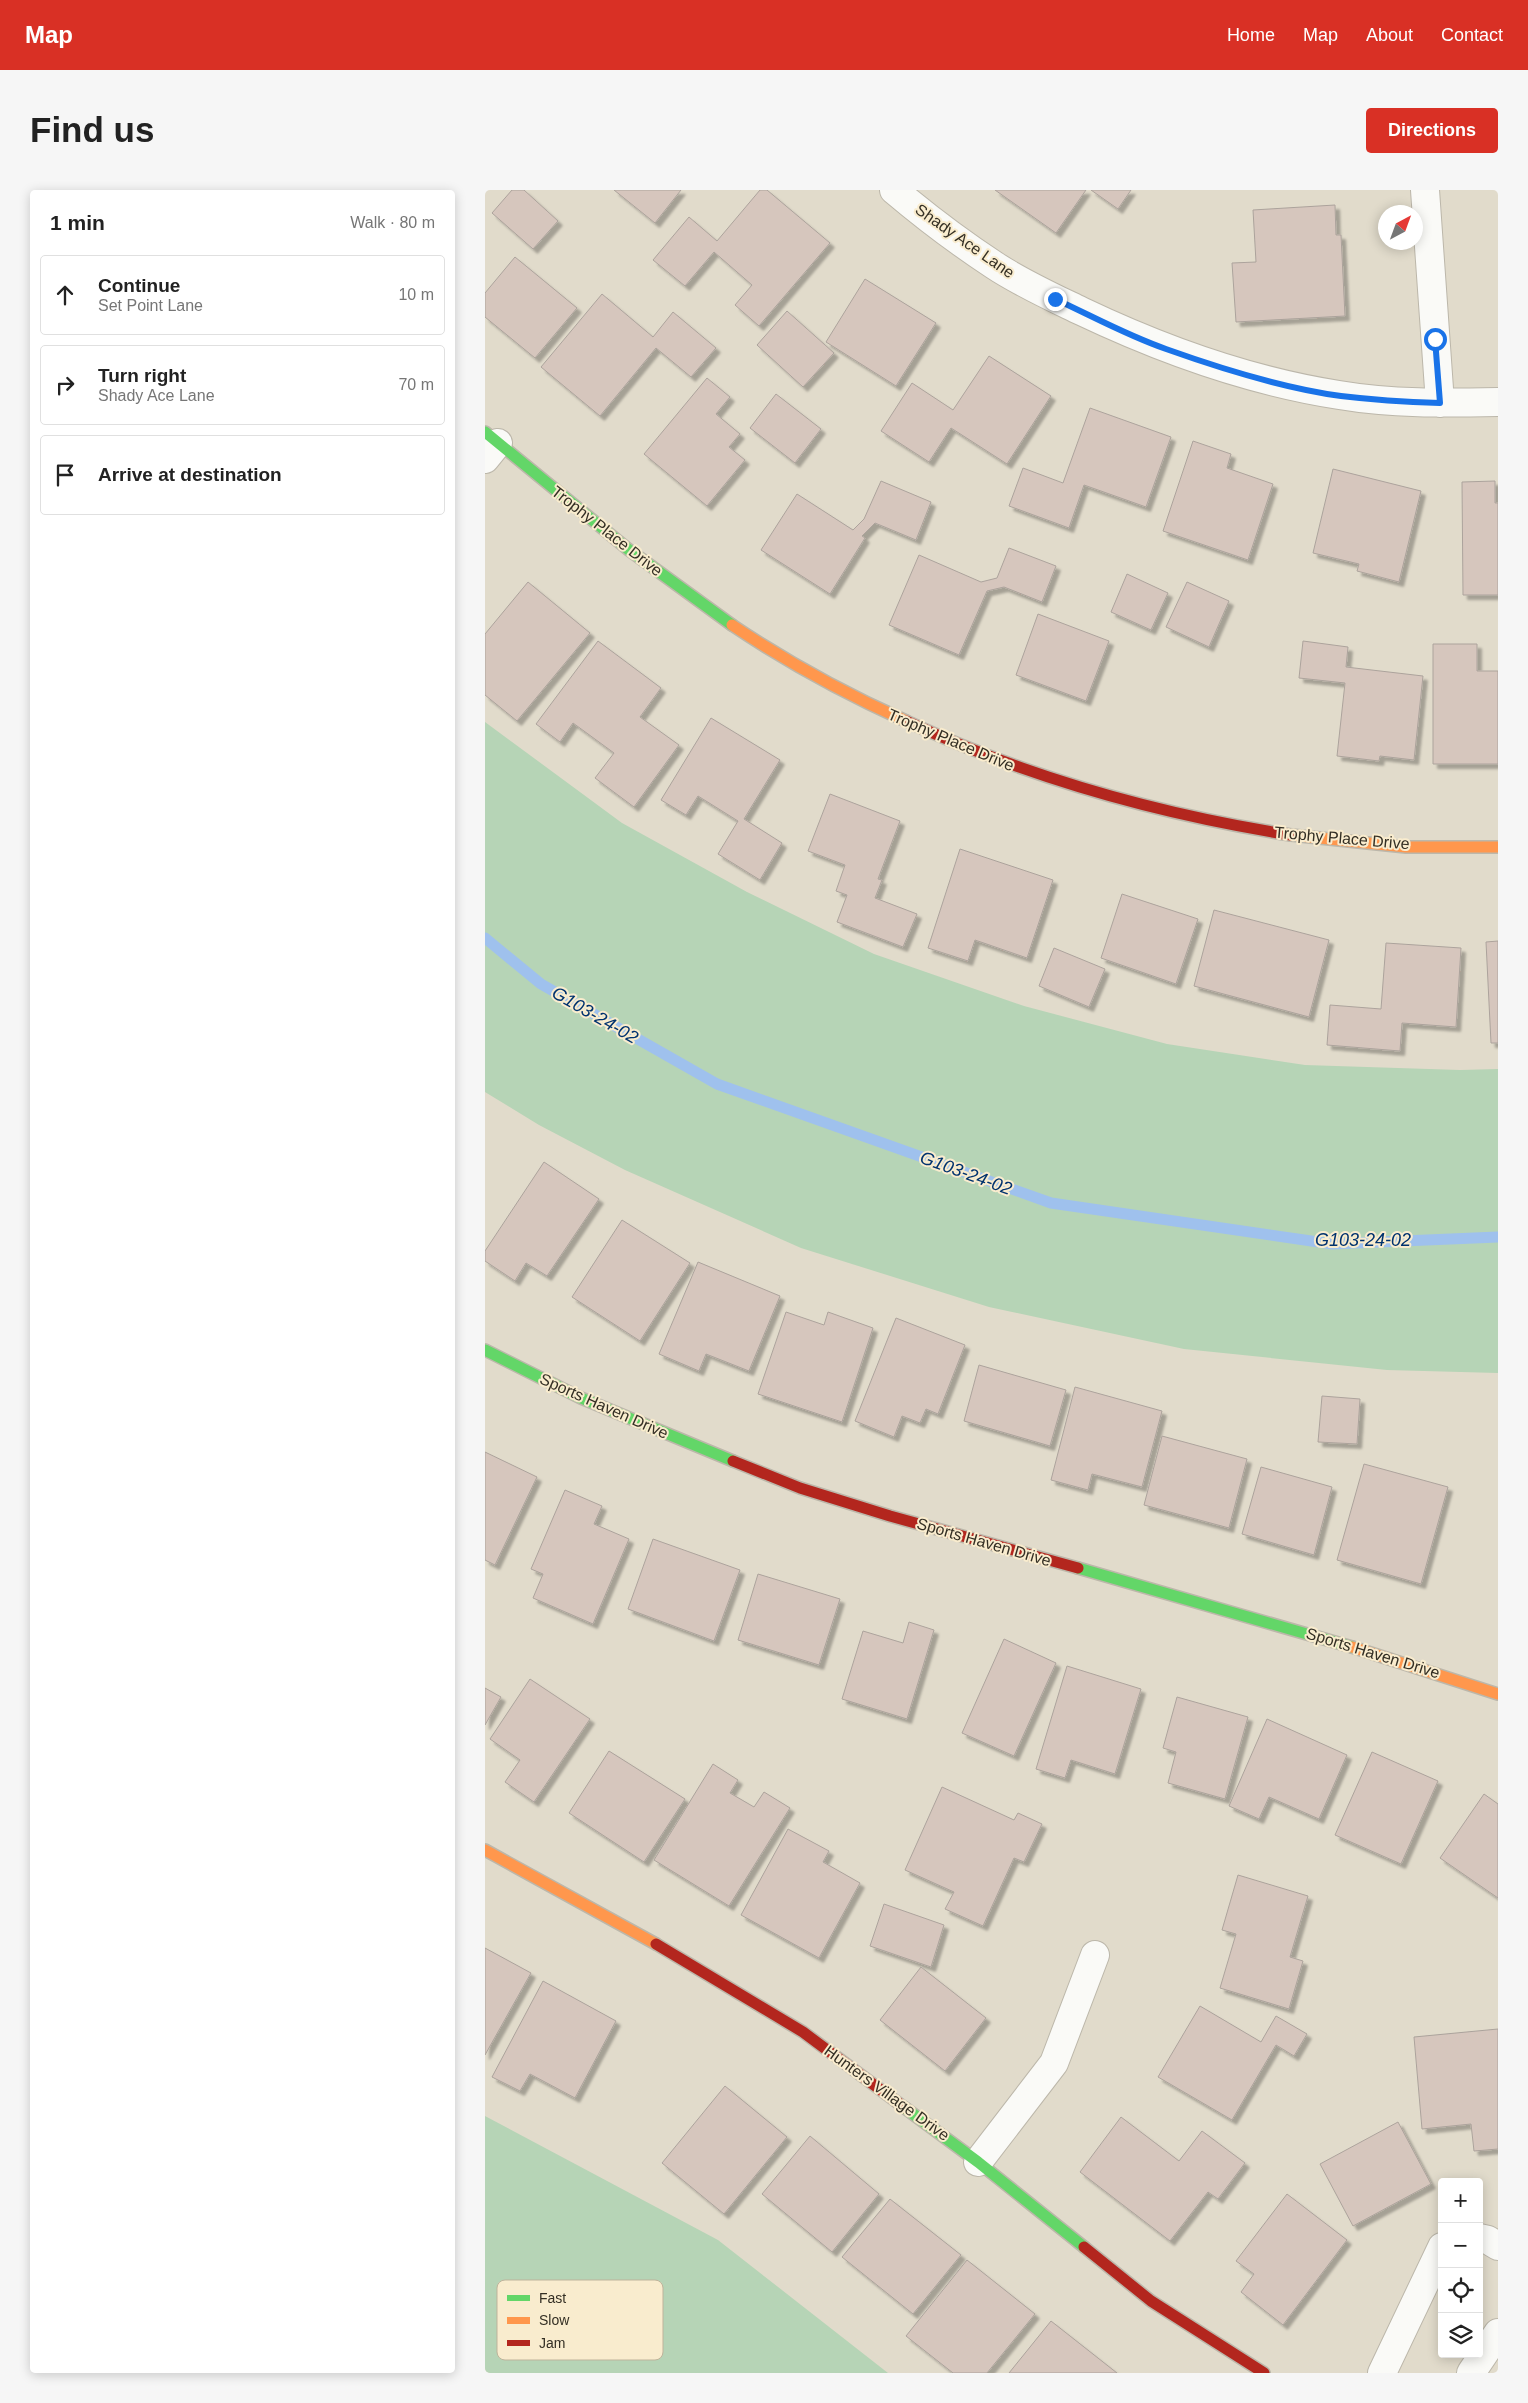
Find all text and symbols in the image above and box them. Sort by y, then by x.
text: Map [25,21,73,48]
text: Home [1227,25,1275,45]
text: Map [1303,25,1338,45]
text: About [1366,25,1413,45]
text: Contact [1441,25,1503,45]
button: Directions [1366,108,1498,153]
text: Find us [30,110,154,149]
street label: Shady Ace Lane [912,201,1018,281]
north arrow [1378,205,1423,250]
text: 1 min [50,211,105,234]
text: Walk · 80 m [350,214,435,231]
text: Continue [98,275,180,296]
icon: ahead [51,281,79,309]
text: 10 m [398,286,434,303]
route end [1044,288,1067,311]
text: Set Point Lane [98,297,203,314]
route start [1424,328,1447,351]
text: Turn right [98,365,186,386]
icon: right [51,371,79,399]
text: 70 m [398,376,434,393]
text: Shady Ace Lane [98,387,215,404]
icon: arrive [51,461,79,489]
text: Arrive at destination [98,464,282,485]
street label: Trophy Place Drive [548,483,666,579]
street label: Trophy Place Drive [885,706,1017,774]
street label: Trophy Place Drive [1274,824,1410,852]
water label: G103-24-02 [548,982,642,1048]
water label: G103-24-02 [917,1147,1015,1199]
water label: G103-24-02 [1315,1230,1411,1250]
street label: Sports Haven Drive [537,1370,671,1442]
street label: Sports Haven Drive [915,1515,1053,1569]
street label: Sports Haven Drive [1304,1625,1442,1681]
street label: Hunters Village Drive [821,2042,953,2144]
map controls [1438,2178,1483,2358]
button: + [1438,2178,1483,2223]
button: − [1438,2223,1483,2268]
button: locate [1438,2268,1483,2313]
legend [497,2280,663,2360]
text: Fast [539,2290,566,2306]
text: Slow [539,2312,570,2328]
button: layers [1438,2313,1483,2358]
text: Jam [539,2335,565,2351]

